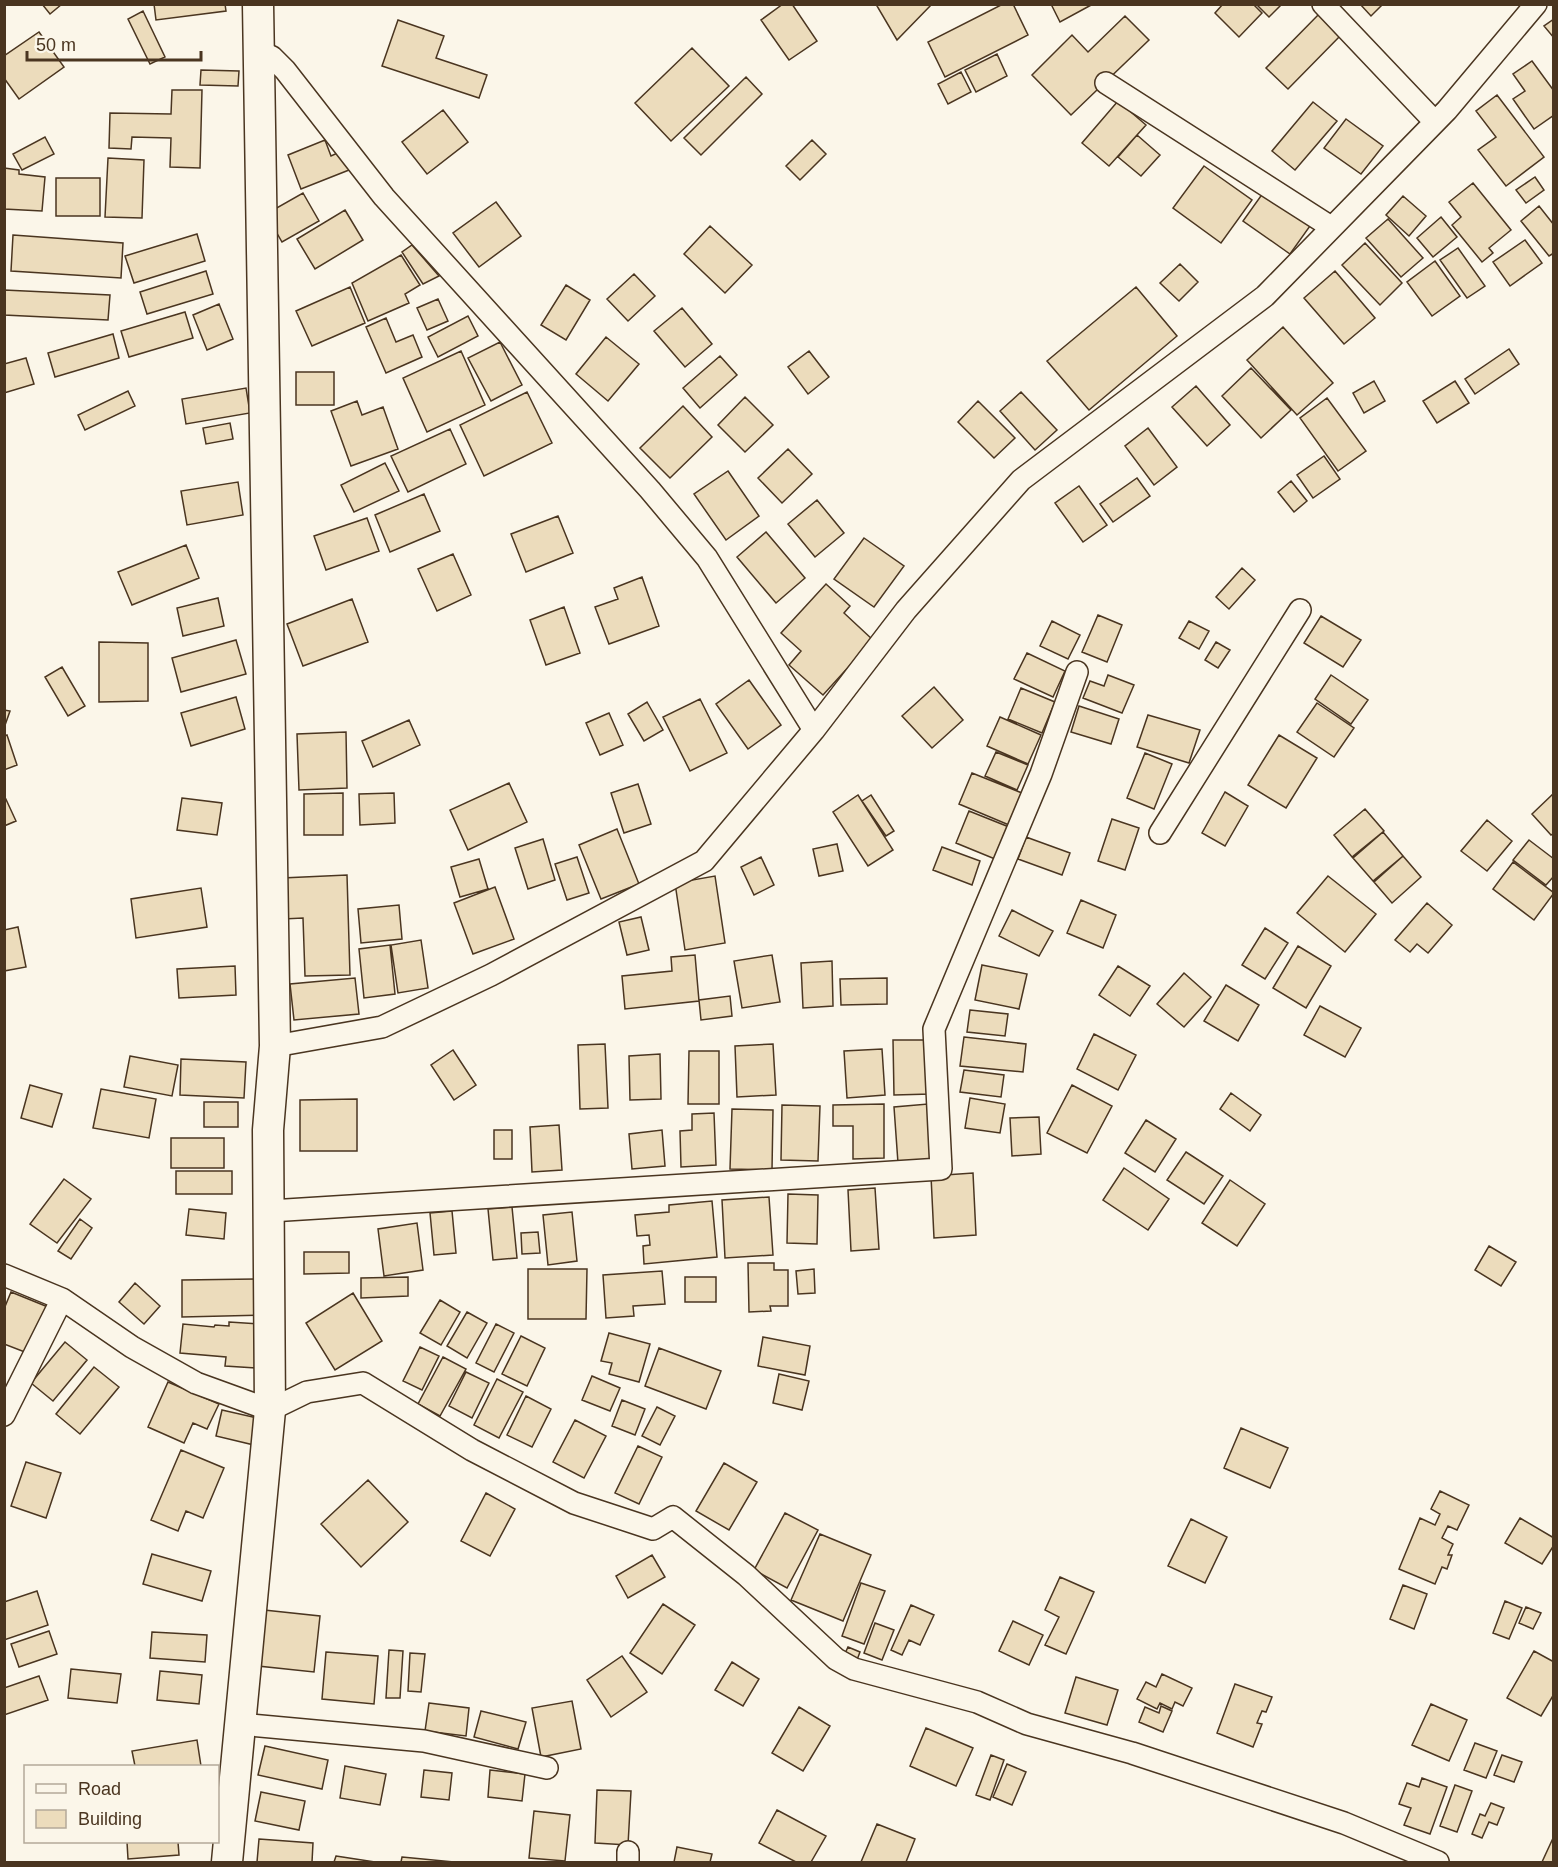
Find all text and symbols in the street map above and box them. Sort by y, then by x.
scale bar [27,24,201,62]
text: 50 m [36,35,76,55]
legend [24,1765,219,1843]
text: Road [78,1779,121,1799]
text: Building [78,1809,142,1829]

